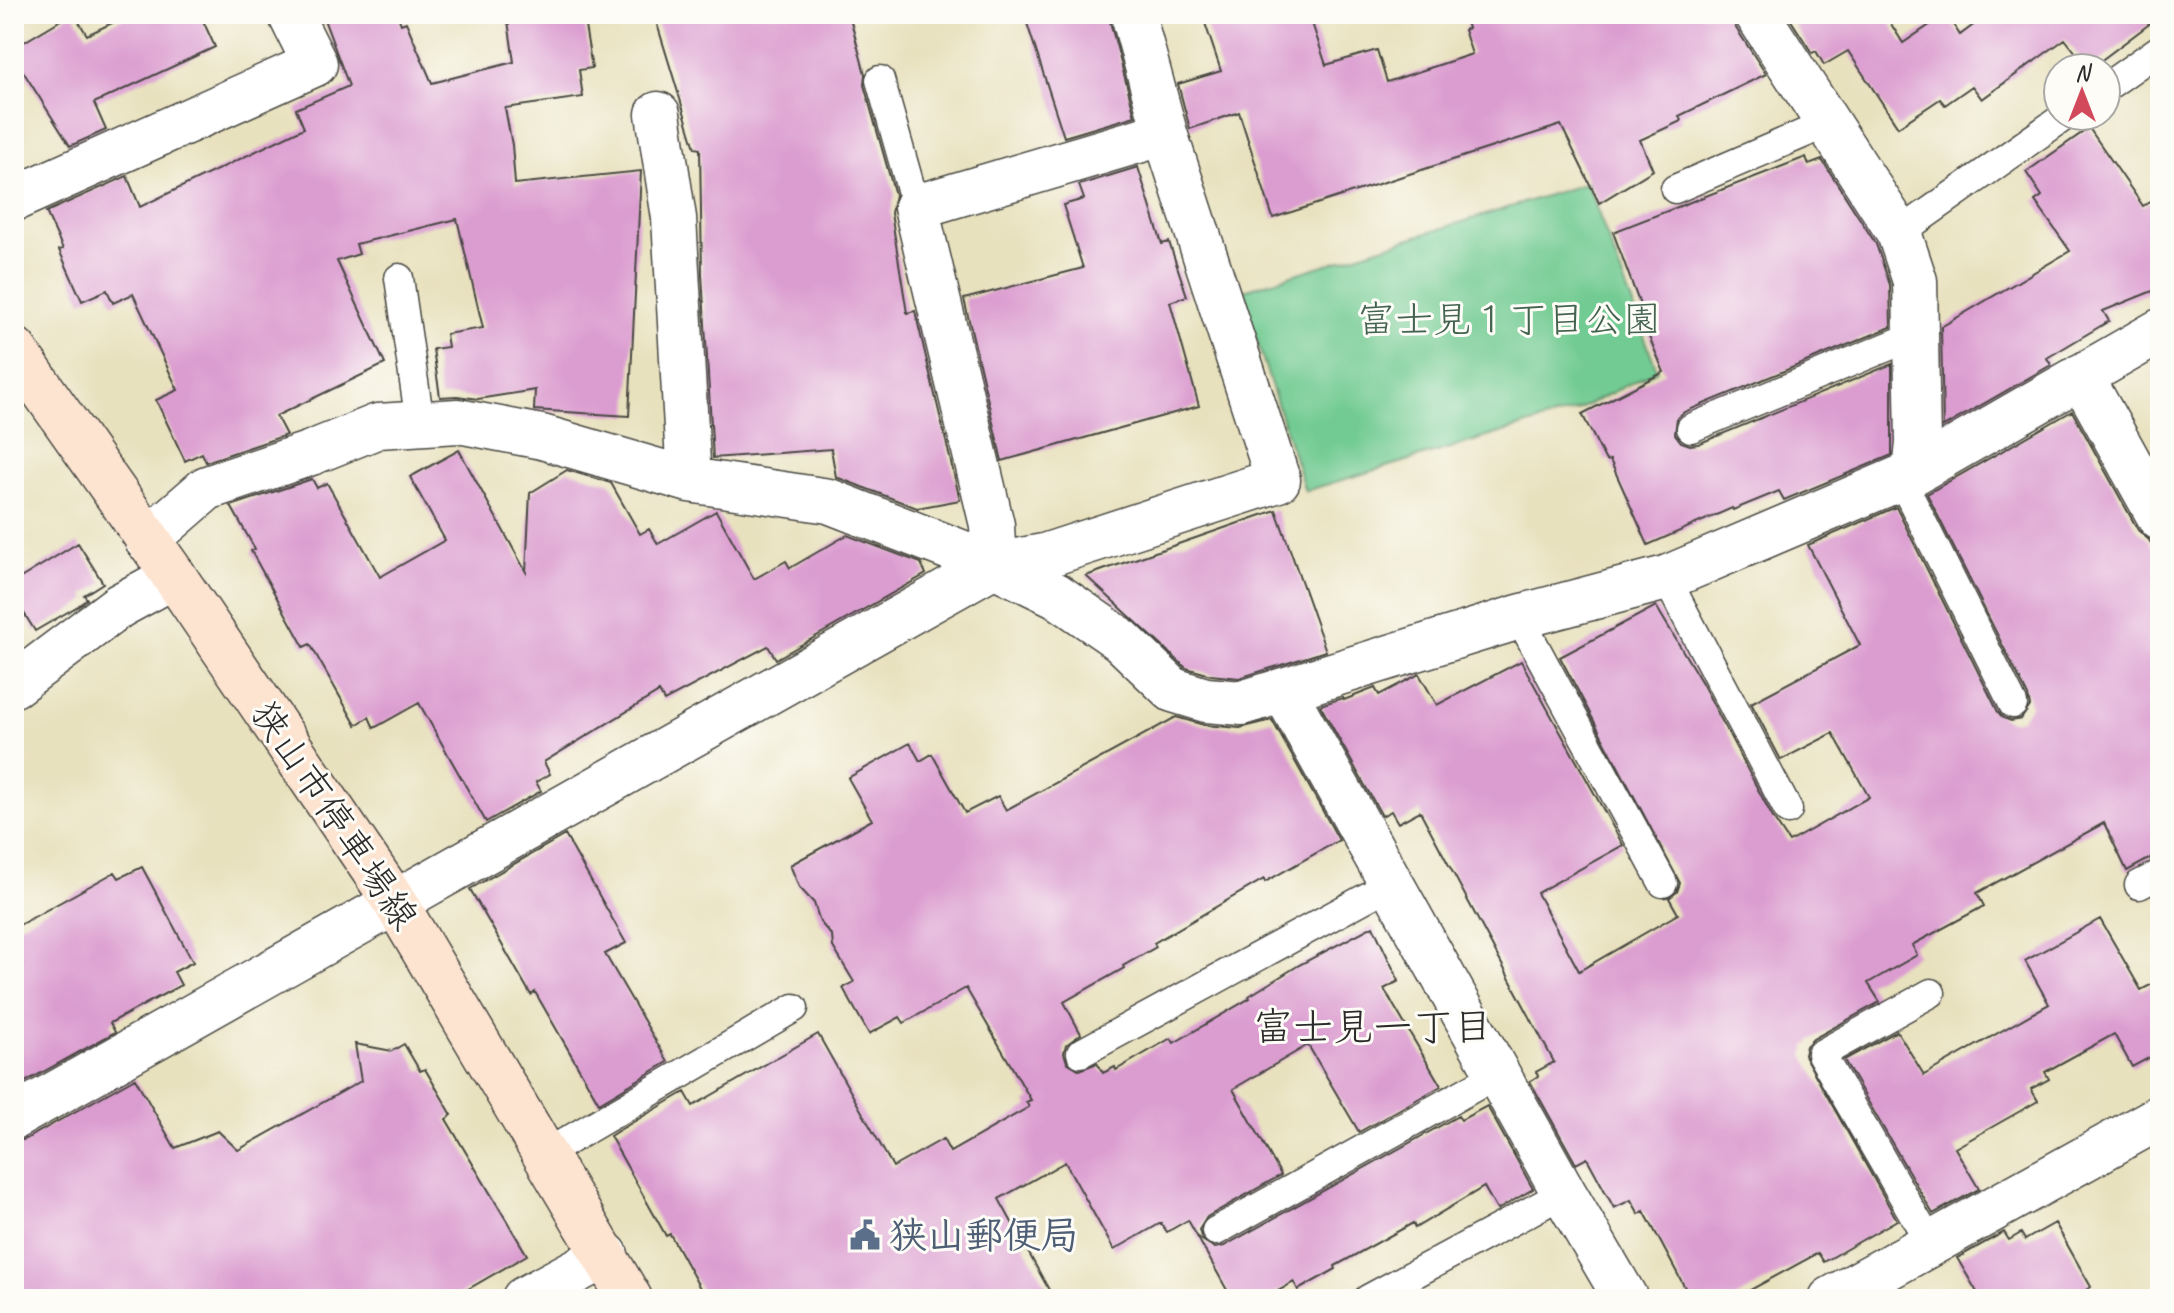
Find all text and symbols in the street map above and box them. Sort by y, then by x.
north arrow [2042,52,2122,132]
text: N [2075,59,2092,87]
park label: 富士見１丁目公園 [1357,296,1661,343]
street label: 狭山市停車場線 [241,692,428,939]
district label: 富士見一丁目 [1253,1002,1493,1052]
place label: 狭山郵便局 [889,1212,1079,1259]
public building icon: 狭山郵便局 [848,1218,882,1252]

